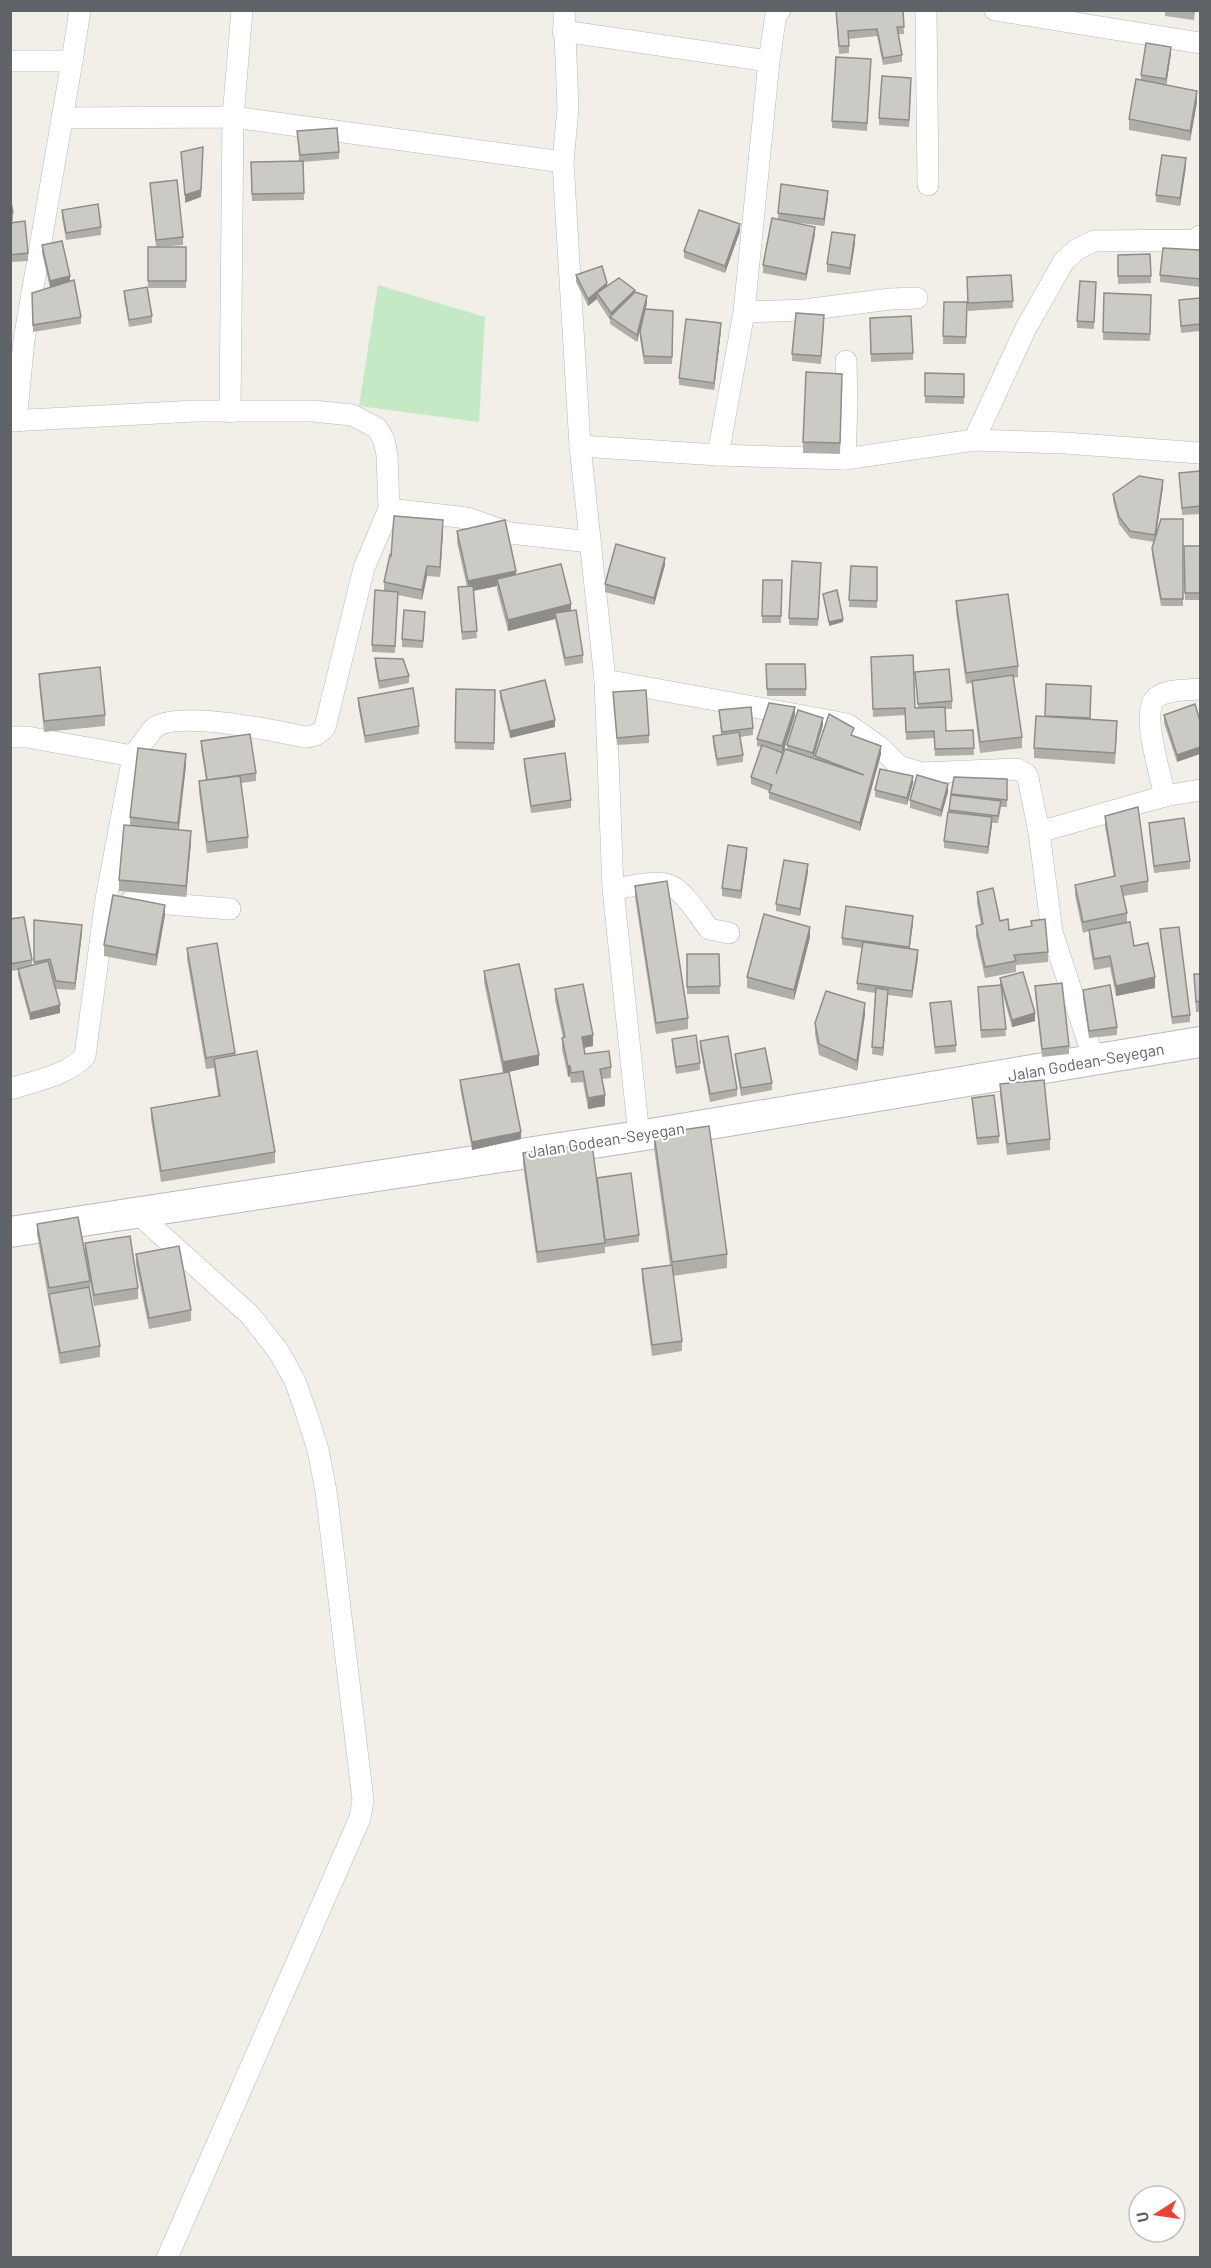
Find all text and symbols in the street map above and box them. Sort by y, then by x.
street label: Jalan Godean-Seyegan [1006,1038,1166,1085]
street label: Jalan Godean-Seyegan [526,1118,686,1161]
north arrow [1127,2184,1187,2244]
text: U [1131,2210,1152,2224]

